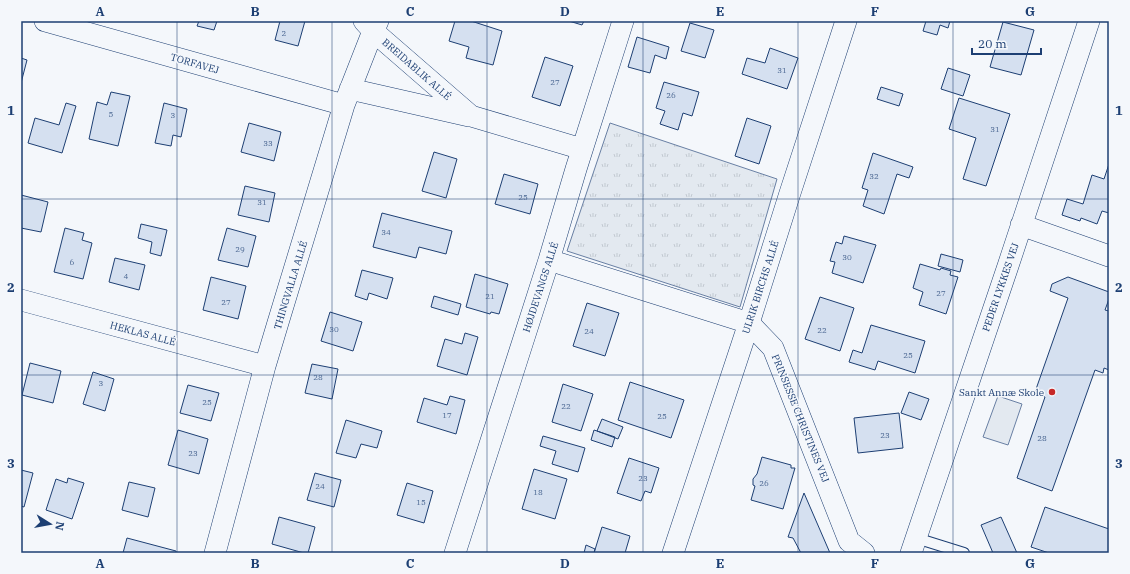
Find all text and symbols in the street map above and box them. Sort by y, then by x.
text: A [95,3,105,20]
text: B [250,3,260,20]
text: C [406,3,415,20]
text: D [560,3,570,20]
text: E [716,3,724,20]
text: F [871,3,879,20]
text: G [1025,3,1035,20]
house number: 2 [282,28,287,38]
scale bar [972,30,1041,56]
street label: BREIDABLIK ALLÉ [379,36,454,103]
text: 20 m [978,36,1007,51]
street label: TORFAVEJ [169,50,221,77]
house number: 31 [777,65,787,75]
house number: 27 [550,77,560,87]
house number: 26 [666,90,676,100]
text: 1 [7,102,15,119]
text: 1 [1115,102,1123,119]
house number: 5 [109,109,114,119]
house number: 3 [171,110,176,120]
house number: 31 [990,124,1000,134]
house number: 33 [263,138,273,148]
house number: 32 [869,171,879,181]
house number: 25 [518,192,528,202]
house number: 31 [257,197,267,207]
house number: 34 [381,227,391,237]
street label: THINGVALLA ALLÉ [271,239,310,331]
street label: ULRIK BIRCHS ALLÉ [739,239,782,335]
street label: HØJDEVANGS ALLÉ [520,240,561,334]
street label: PEDER LYKKES VEJ [979,241,1022,333]
house number: 29 [235,244,245,254]
house number: 30 [842,252,852,262]
house number: 6 [70,257,75,267]
house number: 4 [124,271,129,281]
text: 2 [7,279,15,296]
text: 2 [1115,279,1123,296]
house number: 27 [936,288,946,298]
house number: 21 [485,291,495,301]
house number: 27 [221,297,231,307]
street label: HEKLAS ALLÉ [109,318,177,349]
house number: 30 [329,324,339,334]
house number: 22 [817,325,827,335]
house number: 24 [584,326,594,336]
house number: 25 [903,350,913,360]
street label: PRINSESSE CHRISTINES VEJ [769,352,832,485]
house number: 28 [313,372,323,382]
house number: 3 [99,378,104,388]
place label: Sankt Annæ Skole [959,386,1044,399]
marker: Sankt Annæ Skole [1047,387,1057,397]
house number: 25 [202,397,212,407]
house number: 22 [561,401,571,411]
house number: 17 [442,410,452,420]
house number: 25 [657,411,667,421]
house number: 23 [880,430,890,440]
house number: 28 [1037,433,1047,443]
house number: 23 [188,448,198,458]
text: 3 [7,455,15,472]
text: 3 [1115,455,1123,472]
house number: 23 [638,473,648,483]
house number: 26 [759,478,769,488]
house number: 24 [315,481,325,491]
house number: 18 [533,487,543,497]
house number: 15 [416,497,426,507]
north arrow [30,504,70,544]
text: N [52,520,68,532]
text: A [95,555,105,572]
text: B [250,555,260,572]
text: C [406,555,415,572]
text: D [560,555,570,572]
text: E [716,555,724,572]
text: F [871,555,879,572]
text: G [1025,555,1035,572]

